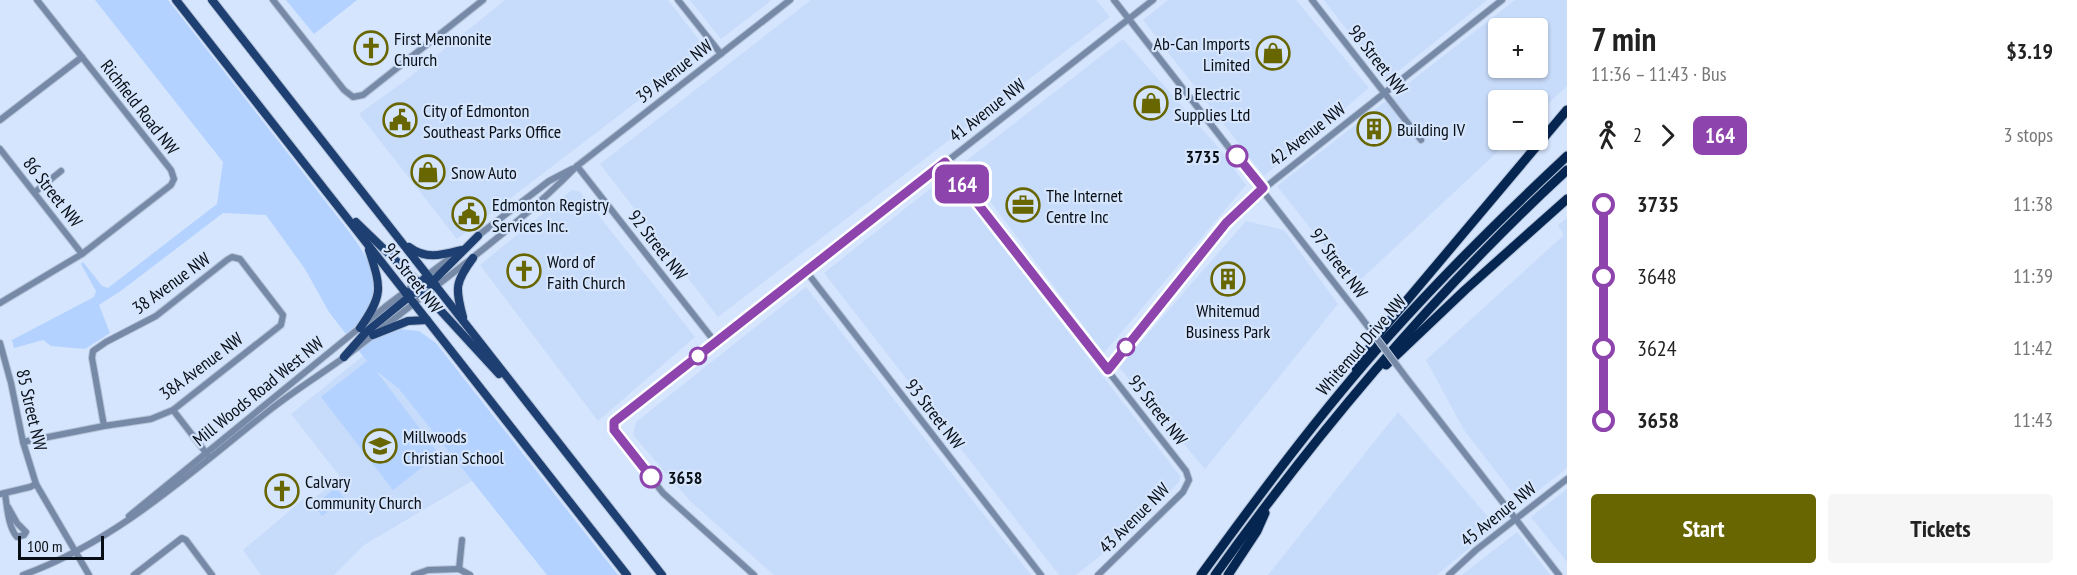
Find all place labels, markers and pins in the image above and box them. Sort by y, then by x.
place label: First Mennonite Church [394,27,492,71]
church icon: First Mennonite Church [353,30,389,66]
place label: Ab-Can Imports Limited [1154,32,1250,76]
shop icon: Ab-Can Imports Limited [1255,35,1291,71]
place label: B J Electric Supplies Ltd [1174,82,1250,126]
shop icon: B J Electric Supplies Ltd [1133,85,1169,121]
place label: City of Edmonton Southeast Parks Office [423,99,561,143]
public building icon: City of Edmonton Southeast Parks Office [382,102,418,138]
building icon: Building IV [1356,111,1392,147]
place label: Building IV [1397,118,1466,141]
place label: 3735 [1186,145,1220,168]
marker: 3735 [1226,145,1248,167]
shop icon: Snow Auto [410,154,446,190]
place label: Snow Auto [451,161,517,184]
place label: The Internet Centre Inc [1046,184,1123,228]
office icon: The Internet Centre Inc [1005,187,1041,223]
place label: Edmonton Registry Services Inc. [492,193,609,237]
public building icon: Edmonton Registry Services Inc. [451,196,487,232]
place label: Word of Faith Church [547,250,625,294]
church icon: Word of Faith Church [506,253,542,289]
building icon: Whitemud Business Park [1210,261,1246,297]
place label: Whitemud Business Park [1186,299,1270,343]
unlabelled marker [1117,338,1135,356]
unlabelled marker [689,347,707,365]
place label: Millwoods Christian School [403,425,504,469]
school or university icon: Millwoods Christian School [362,428,398,464]
marker: 3658 [640,466,662,488]
place label: 3658 [668,466,702,489]
place label: Calvary Community Church [305,470,422,514]
church icon: Calvary Community Church [264,473,300,509]

